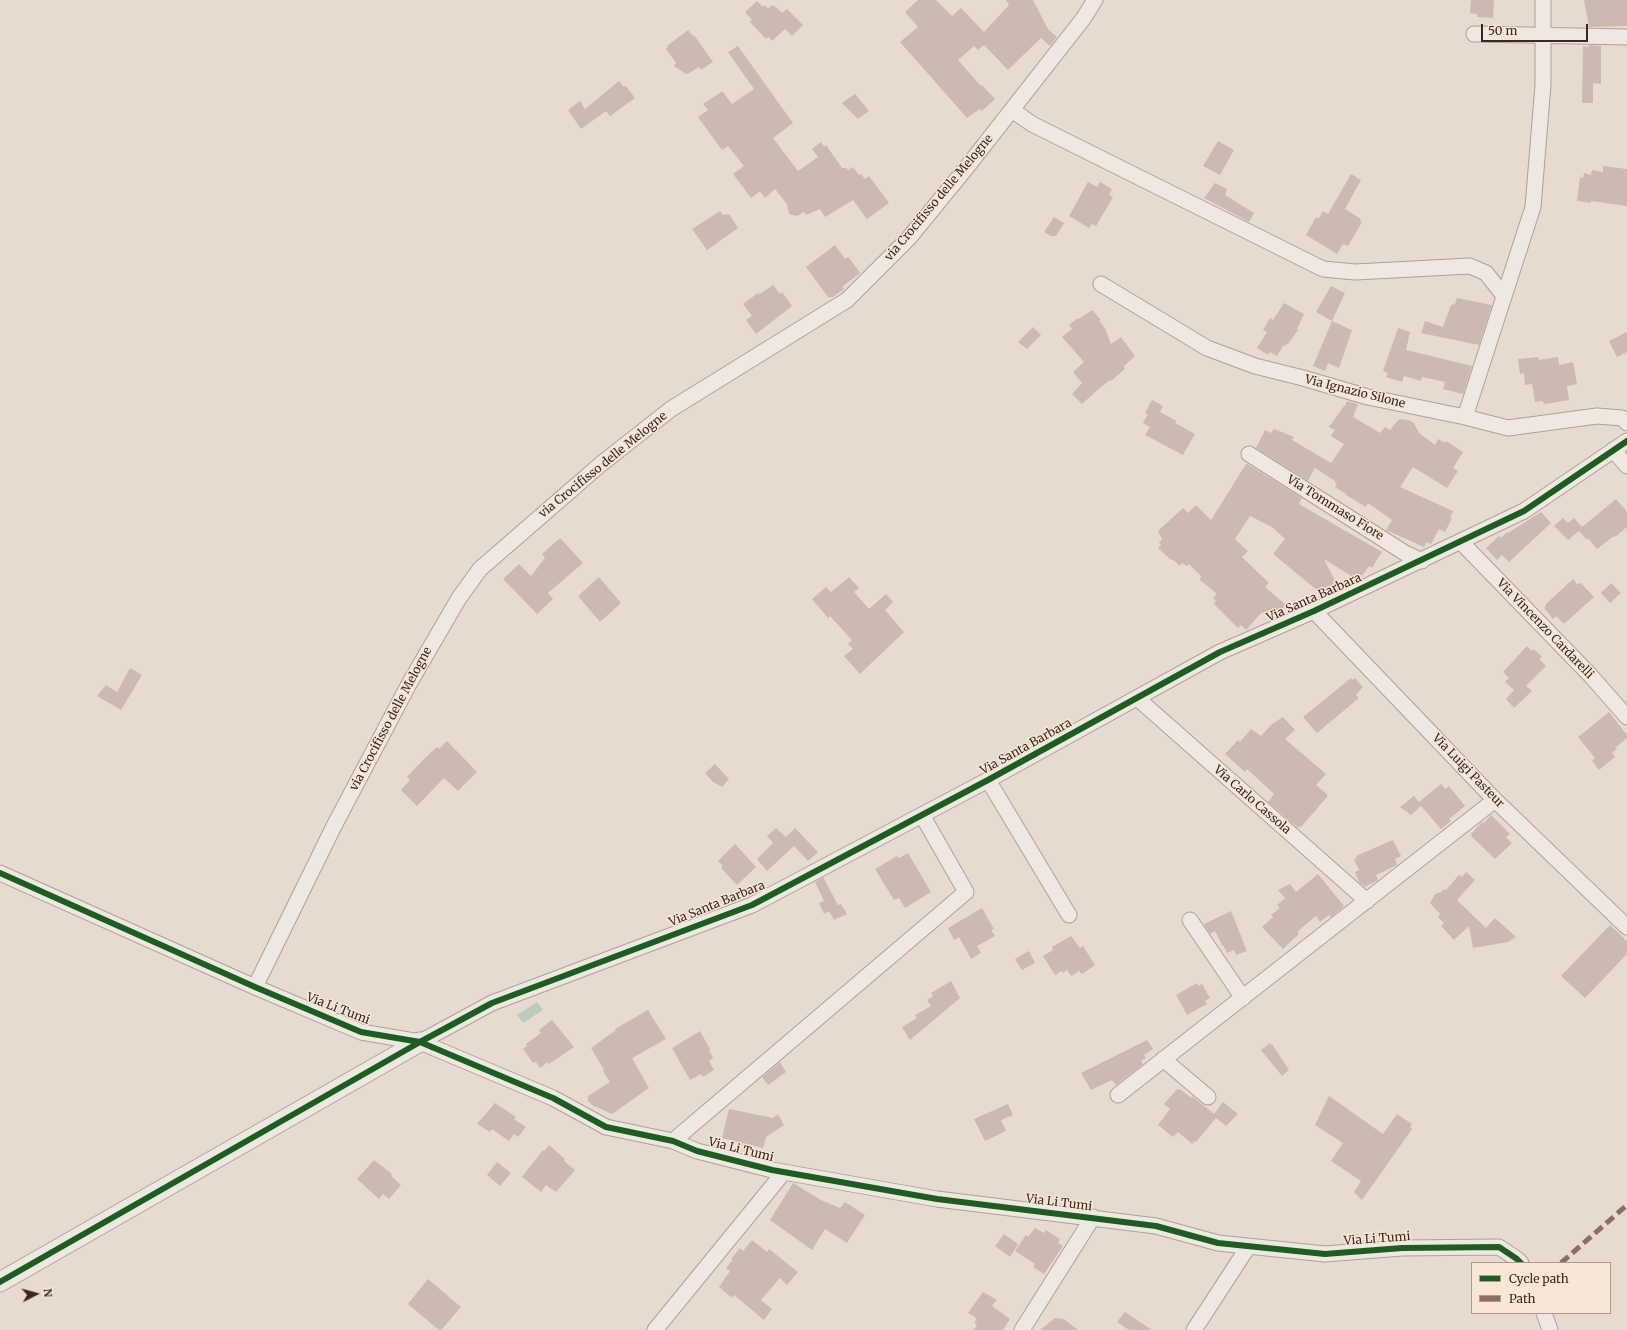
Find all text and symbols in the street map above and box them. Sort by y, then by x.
scale bar [1483,16,1590,42]
text: 50 m [1488,23,1517,38]
street label: via Crocifisso delle Melogne [882,132,996,264]
street label: Via Ignazio Silone [1303,373,1407,411]
street label: via Crocifisso delle Melogne [536,409,670,521]
street label: Via Tommaso Fiore [1284,472,1386,544]
street label: Via Santa Barbara [1264,571,1364,625]
street label: Via Vincenzo Cardarelli [1494,576,1596,682]
street label: via Crocifisso delle Melogne [347,645,435,793]
street label: Via Santa Barbara [978,716,1074,778]
street label: Via Luigi Pasteur [1429,731,1507,811]
street label: Via Carlo Cassola [1211,763,1293,837]
street label: Via Santa Barbara [667,878,767,930]
street label: Via Li Tumi [304,990,372,1028]
street label: Via Li Tumi [707,1135,775,1165]
street label: Via Li Tumi [1025,1192,1093,1214]
street label: Via Li Tumi [1343,1229,1411,1249]
legend [1471,1262,1611,1314]
text: Cycle path [1509,1271,1569,1286]
north arrow [16,1274,56,1314]
text: N [41,1288,55,1298]
text: Path [1509,1291,1535,1306]

